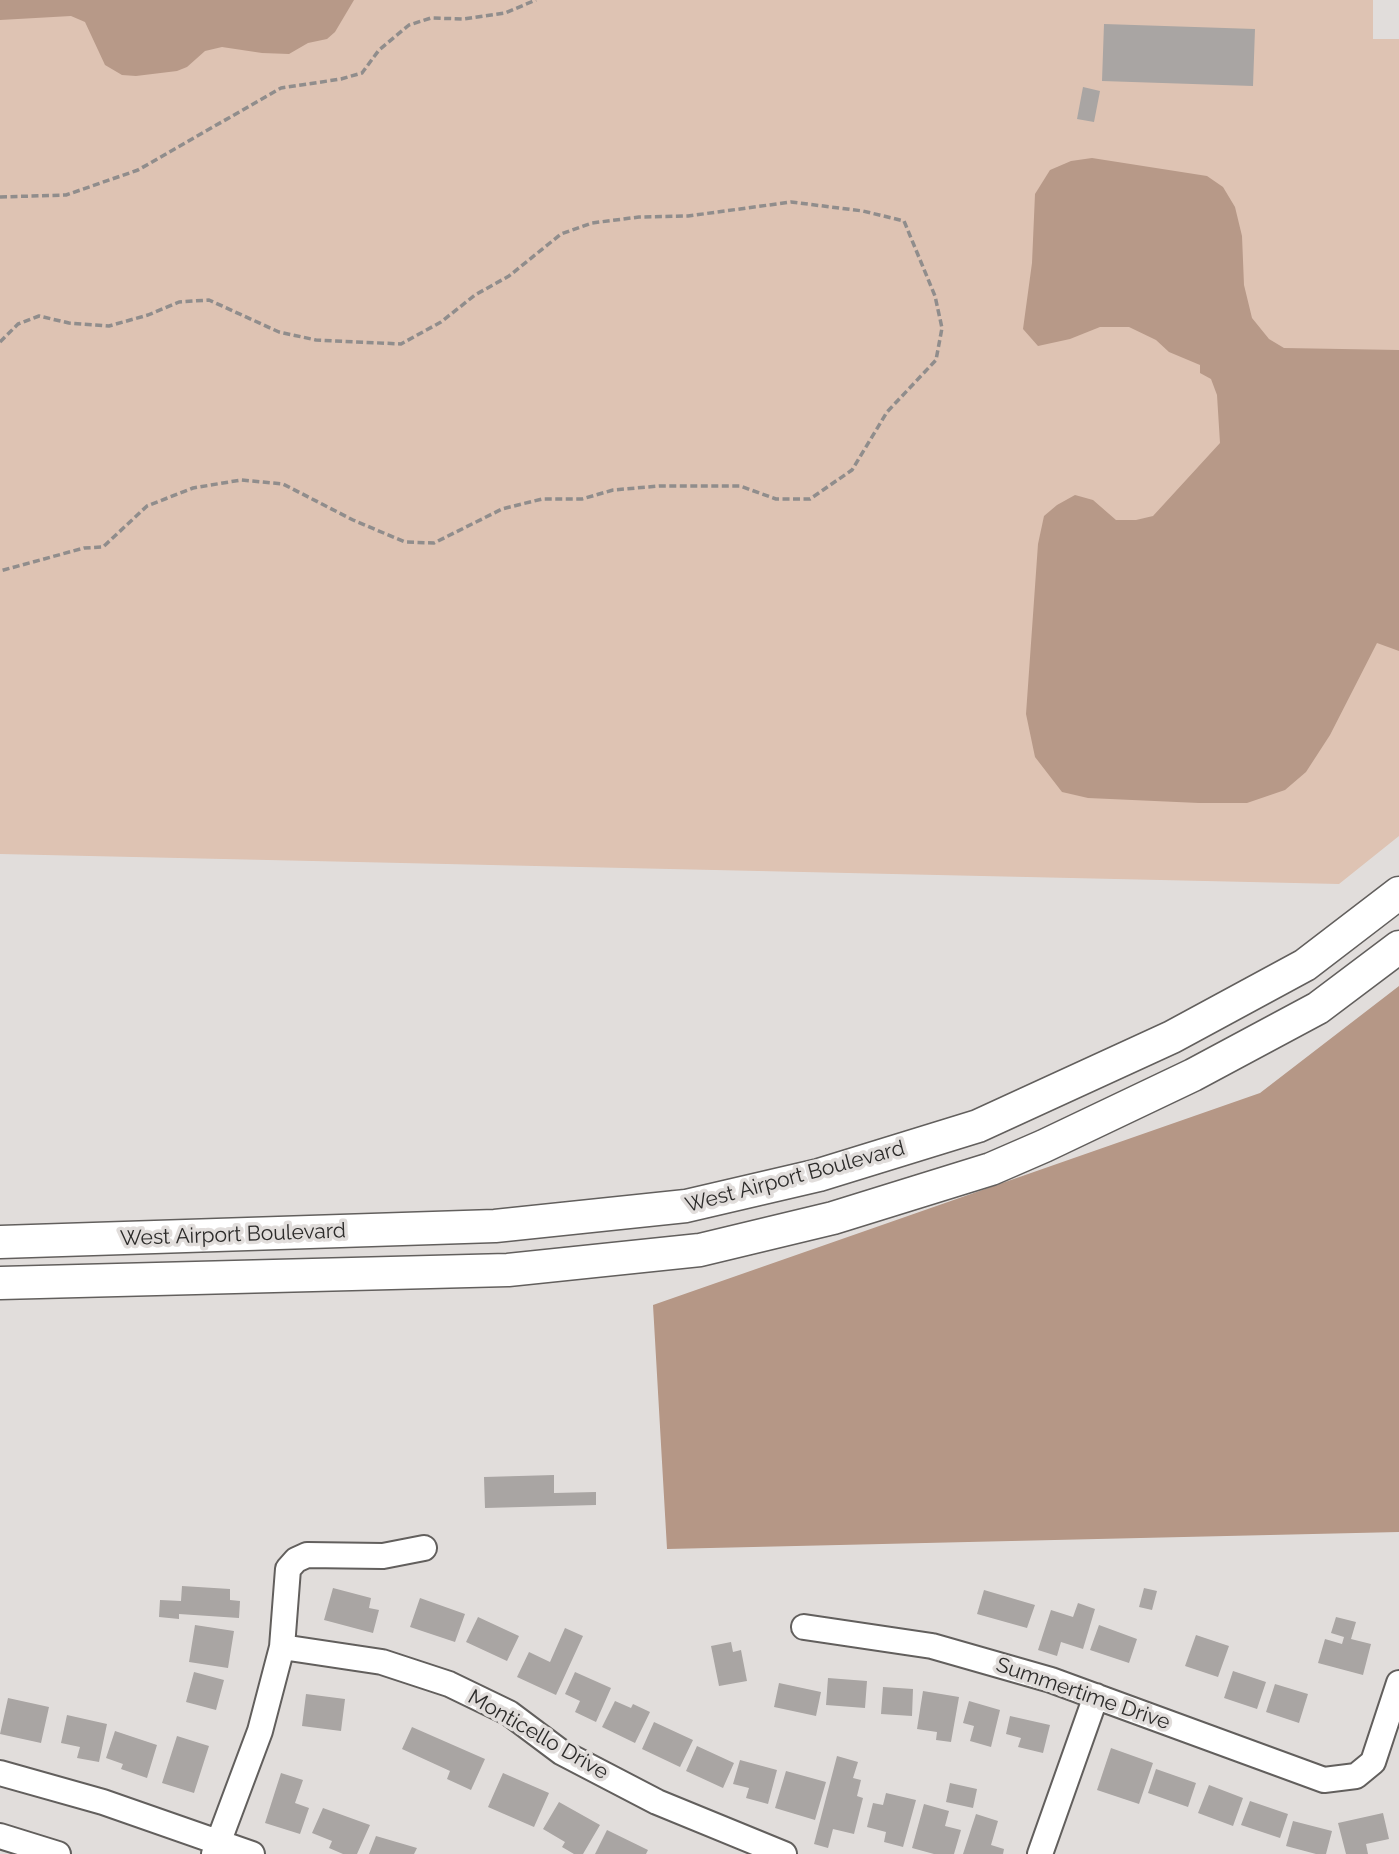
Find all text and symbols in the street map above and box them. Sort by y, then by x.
street label: West Airport Boulevard [683,1136,907,1218]
street label: West Airport Boulevard [120,1218,346,1252]
street label: Summertime Drive [993,1652,1173,1736]
street label: Monticello Drive [463,1685,613,1785]

